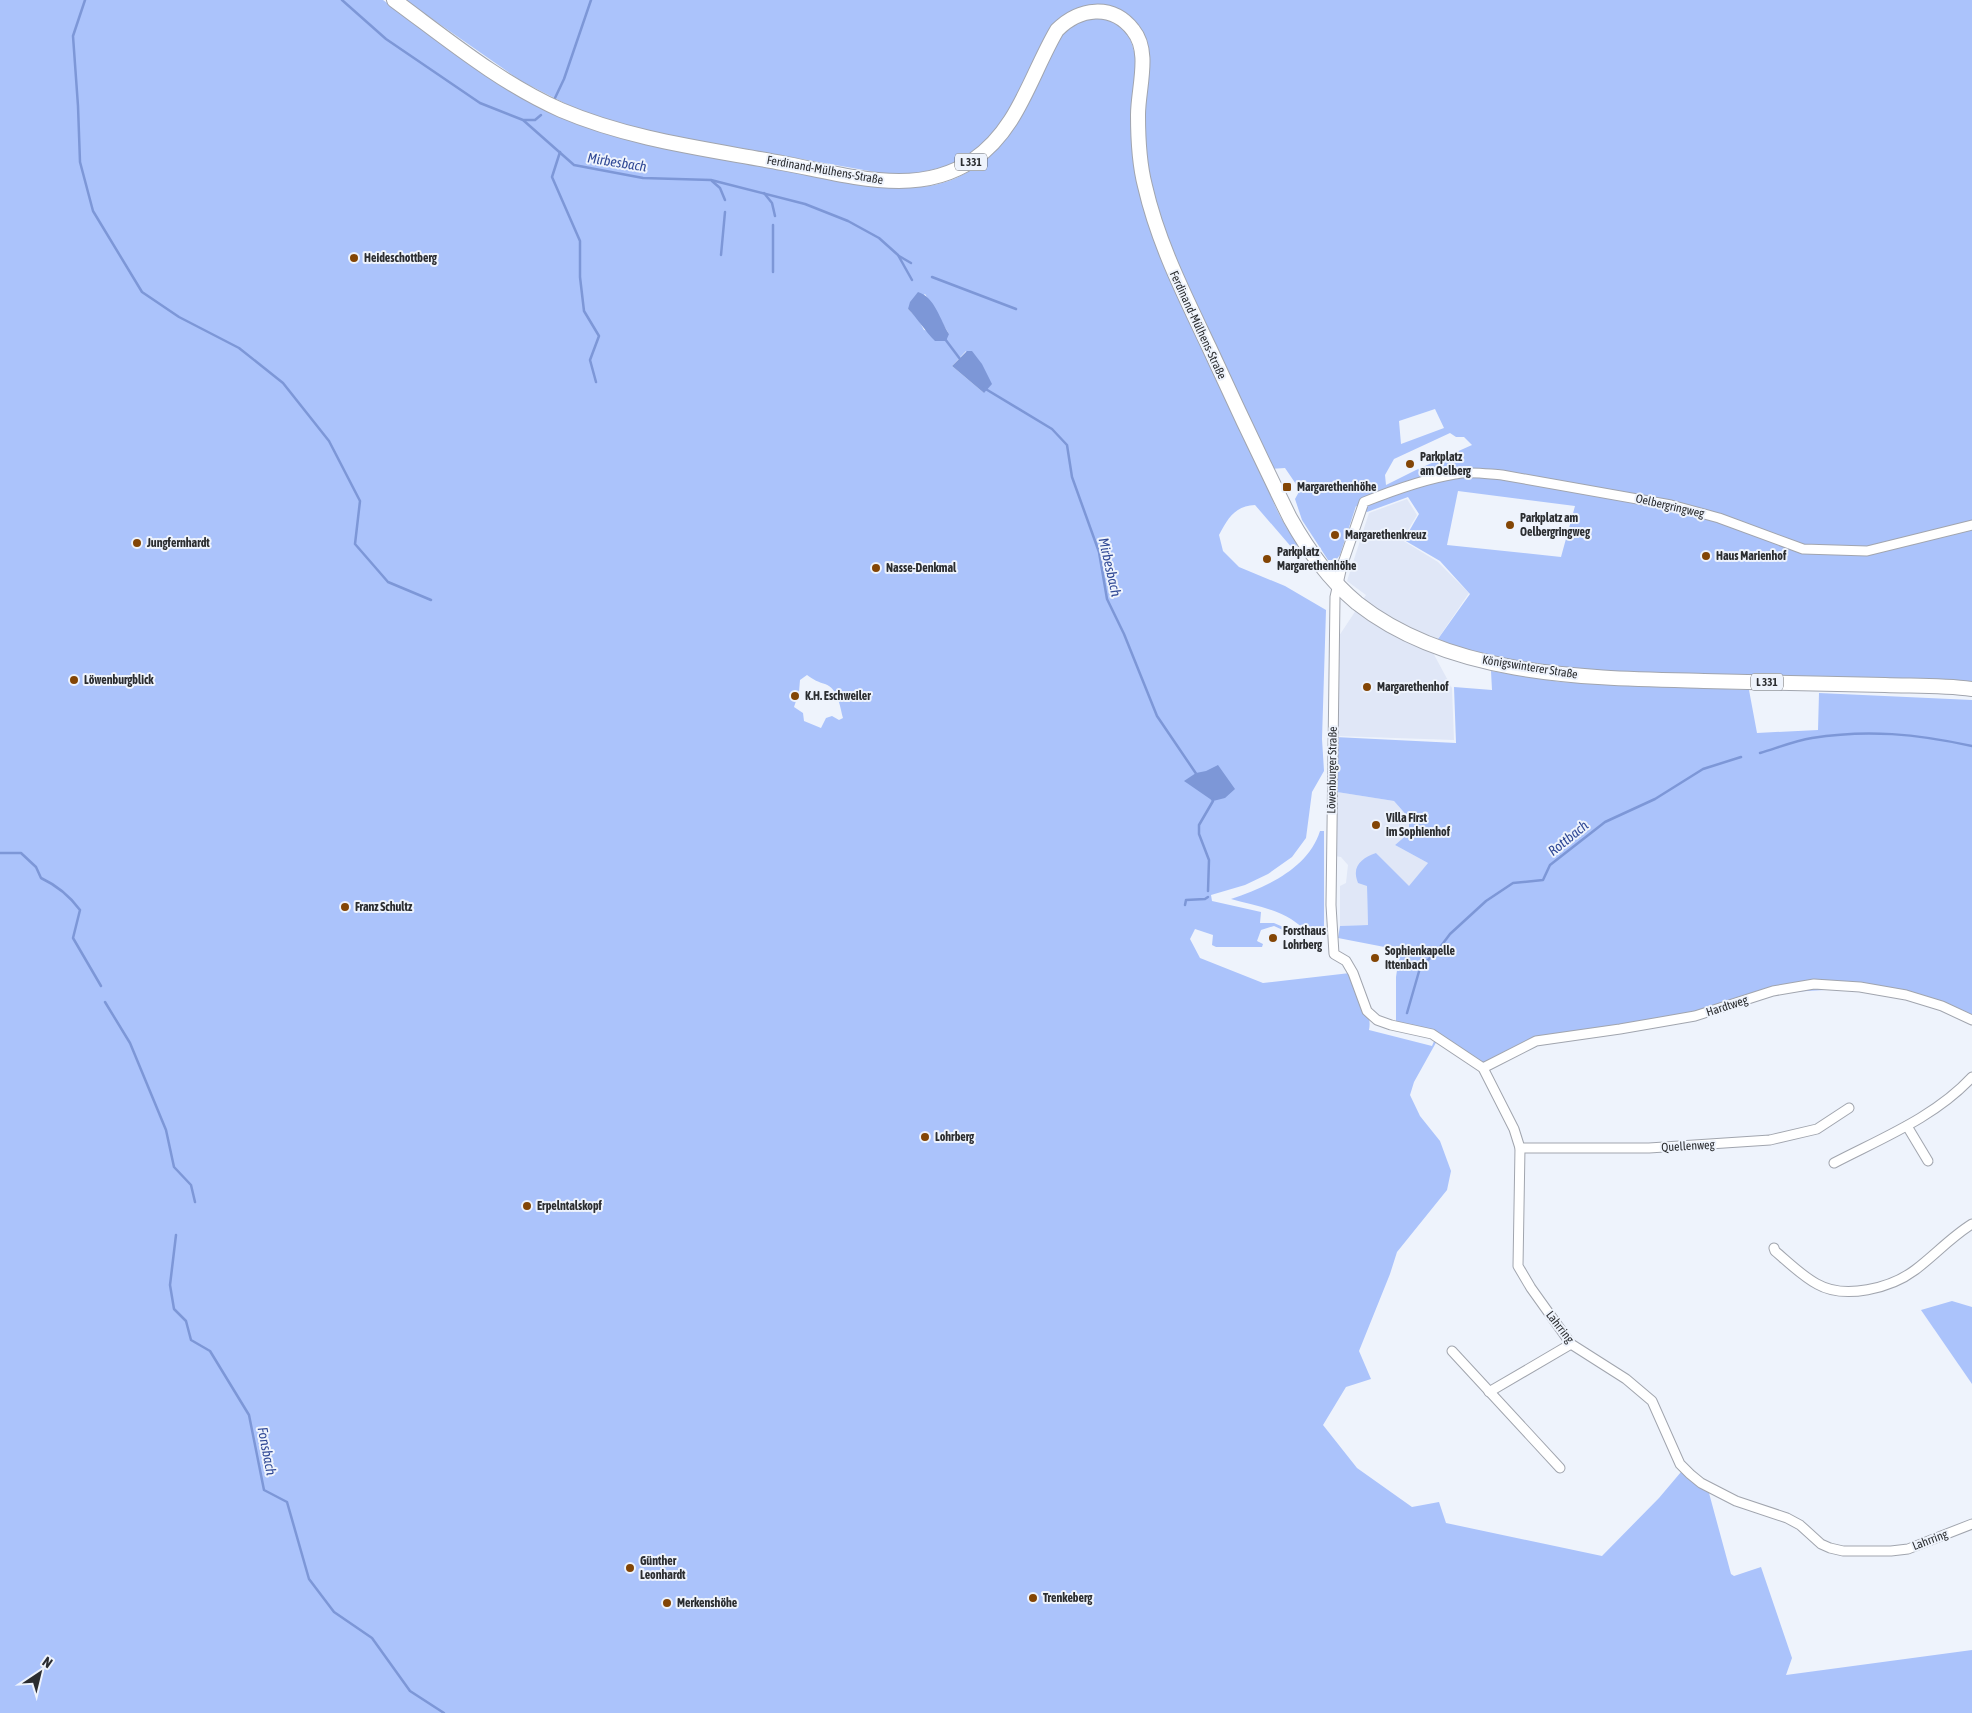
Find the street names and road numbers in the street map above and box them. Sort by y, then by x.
street label: Ferdinand-Mülhens-Straße [766,153,884,187]
road number: L 331 [955,154,987,170]
street label: Ferdinand-Mülhens-Straße [1167,269,1229,381]
street label: Oelbergringweg [1634,491,1707,521]
street label: Königswinterer Straße [1481,653,1579,681]
road number: L 331 [1751,674,1783,690]
street label: Löwenburger Straße [1324,726,1340,814]
street label: Hardtweg [1704,992,1750,1019]
street label: Quellenweg [1661,1138,1716,1154]
street label: Lahrring [1543,1308,1577,1346]
street label: Lahrring [1910,1527,1950,1553]

